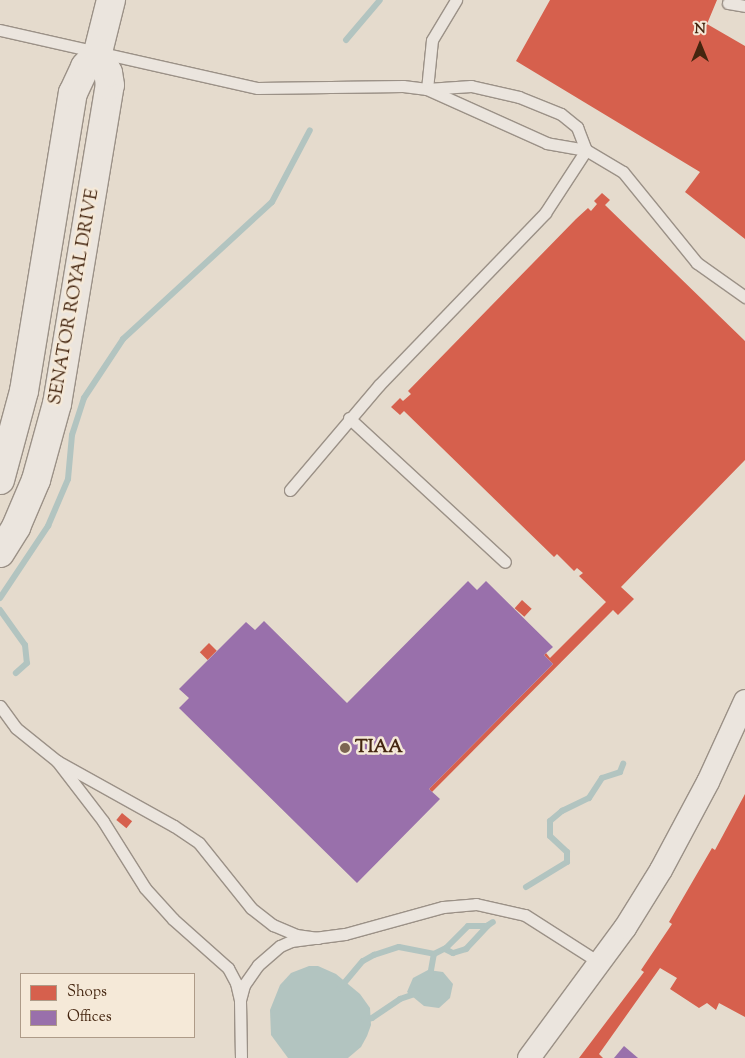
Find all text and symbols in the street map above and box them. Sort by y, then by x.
north arrow [675,20,725,70]
text: N [694,20,706,40]
street label: SENATOR ROYAL DRIVE [45,187,105,407]
place label: TIAA [355,737,403,759]
marker: TIAA [339,742,351,754]
legend [20,973,195,1038]
text: Shops [67,982,107,1003]
text: Offices [67,1007,112,1028]

